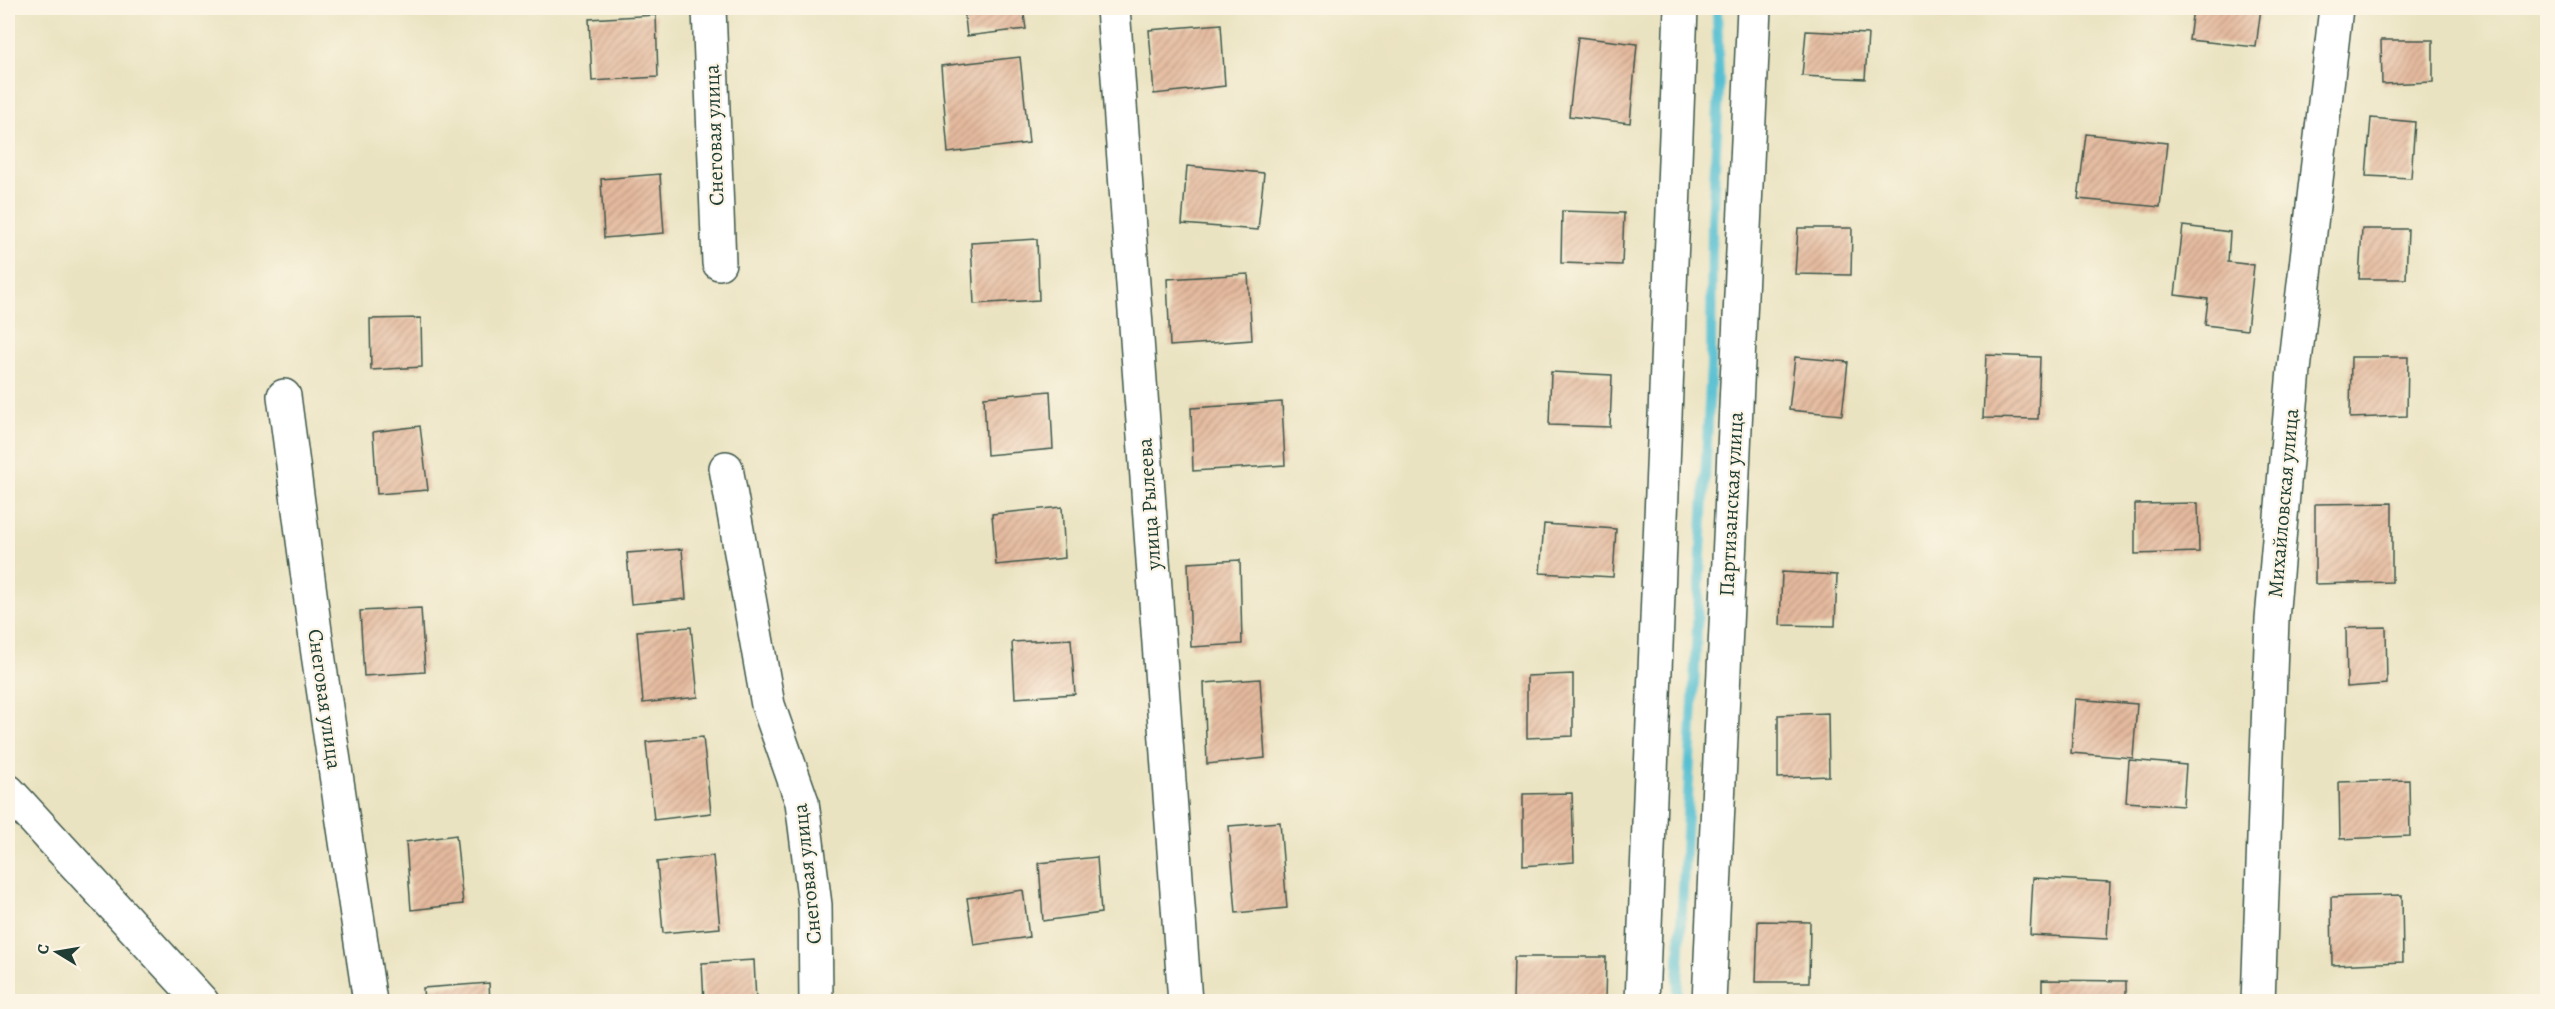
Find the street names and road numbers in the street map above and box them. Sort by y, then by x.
street label: Снеговая улица [698,64,730,206]
street label: Михайловская улица [2261,407,2305,599]
street label: Партизанская улица [1712,411,1750,597]
street label: улица Рылеева [1130,437,1168,572]
street label: Снеговая улица [301,627,349,771]
street label: Снеговая улица [786,802,828,946]

